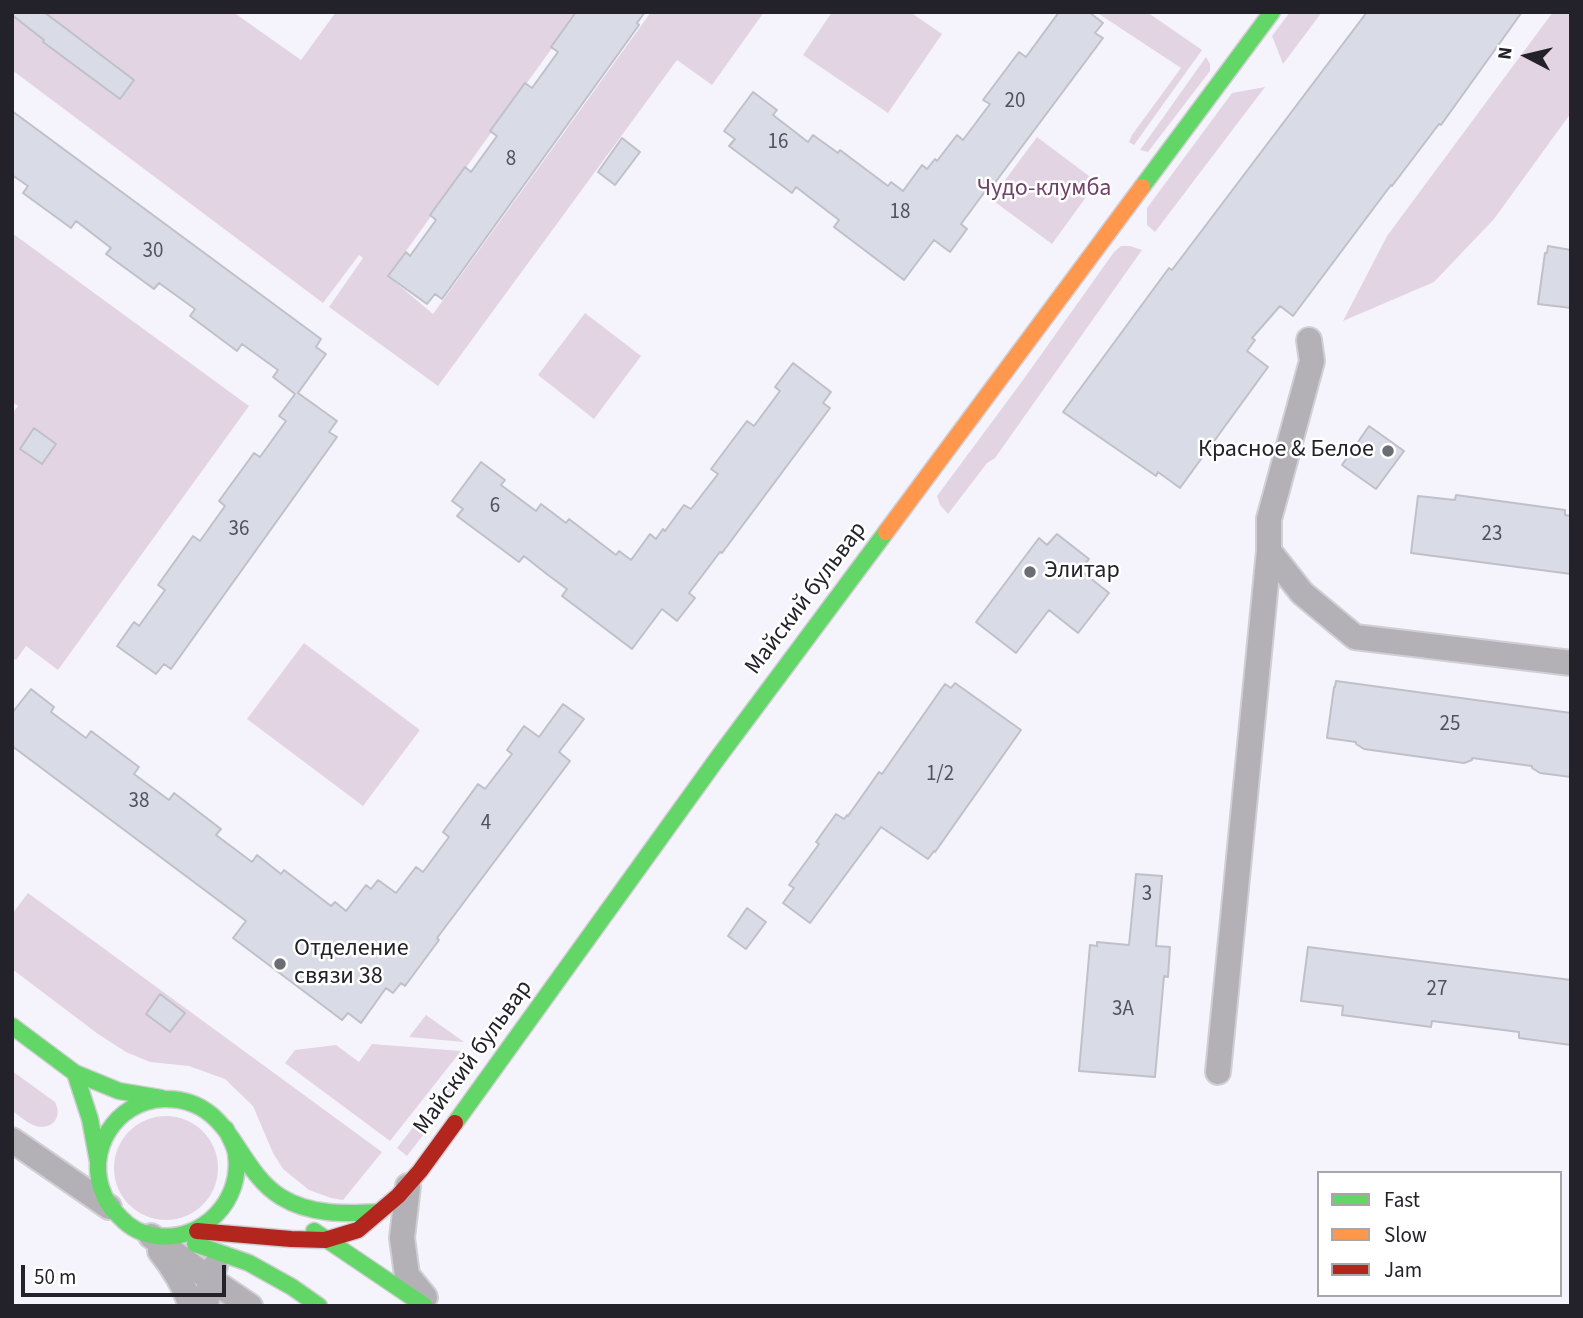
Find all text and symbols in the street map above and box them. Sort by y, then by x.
north arrow [1492,21,1562,91]
text: N [1491,45,1520,61]
house number: 20 [1005,89,1025,115]
house number: 16 [768,130,788,156]
house number: 8 [506,147,516,173]
park label: Чудо-клумба [977,176,1111,204]
house number: 18 [890,200,910,226]
house number: 30 [143,239,163,265]
place label: Красное & Белое [1198,437,1374,465]
marker: Красное & Белое [1380,443,1396,459]
house number: 6 [490,494,500,520]
house number: 36 [229,517,249,543]
street label: Майский бульвар [740,517,874,681]
house number: 23 [1482,522,1502,548]
place label: Элитар [1044,558,1120,586]
marker: Элитар [1022,564,1038,580]
house number: 25 [1440,712,1460,738]
house number: 1/2 [926,762,954,788]
house number: 38 [129,789,149,815]
house number: 4 [481,811,491,837]
house number: 3 [1142,882,1152,908]
place label: Отделение связи 38 [294,936,409,992]
marker: Отделение связи 38 [272,956,288,972]
street label: Майский бульвар [408,975,540,1141]
house number: 27 [1427,977,1447,1003]
house number: 3А [1112,997,1134,1023]
legend [1317,1171,1562,1297]
text: Fast [1384,1185,1420,1215]
text: Slow [1384,1220,1427,1250]
scale bar [24,1252,229,1296]
text: Jam [1384,1255,1422,1285]
text: 50 m [34,1262,76,1292]

